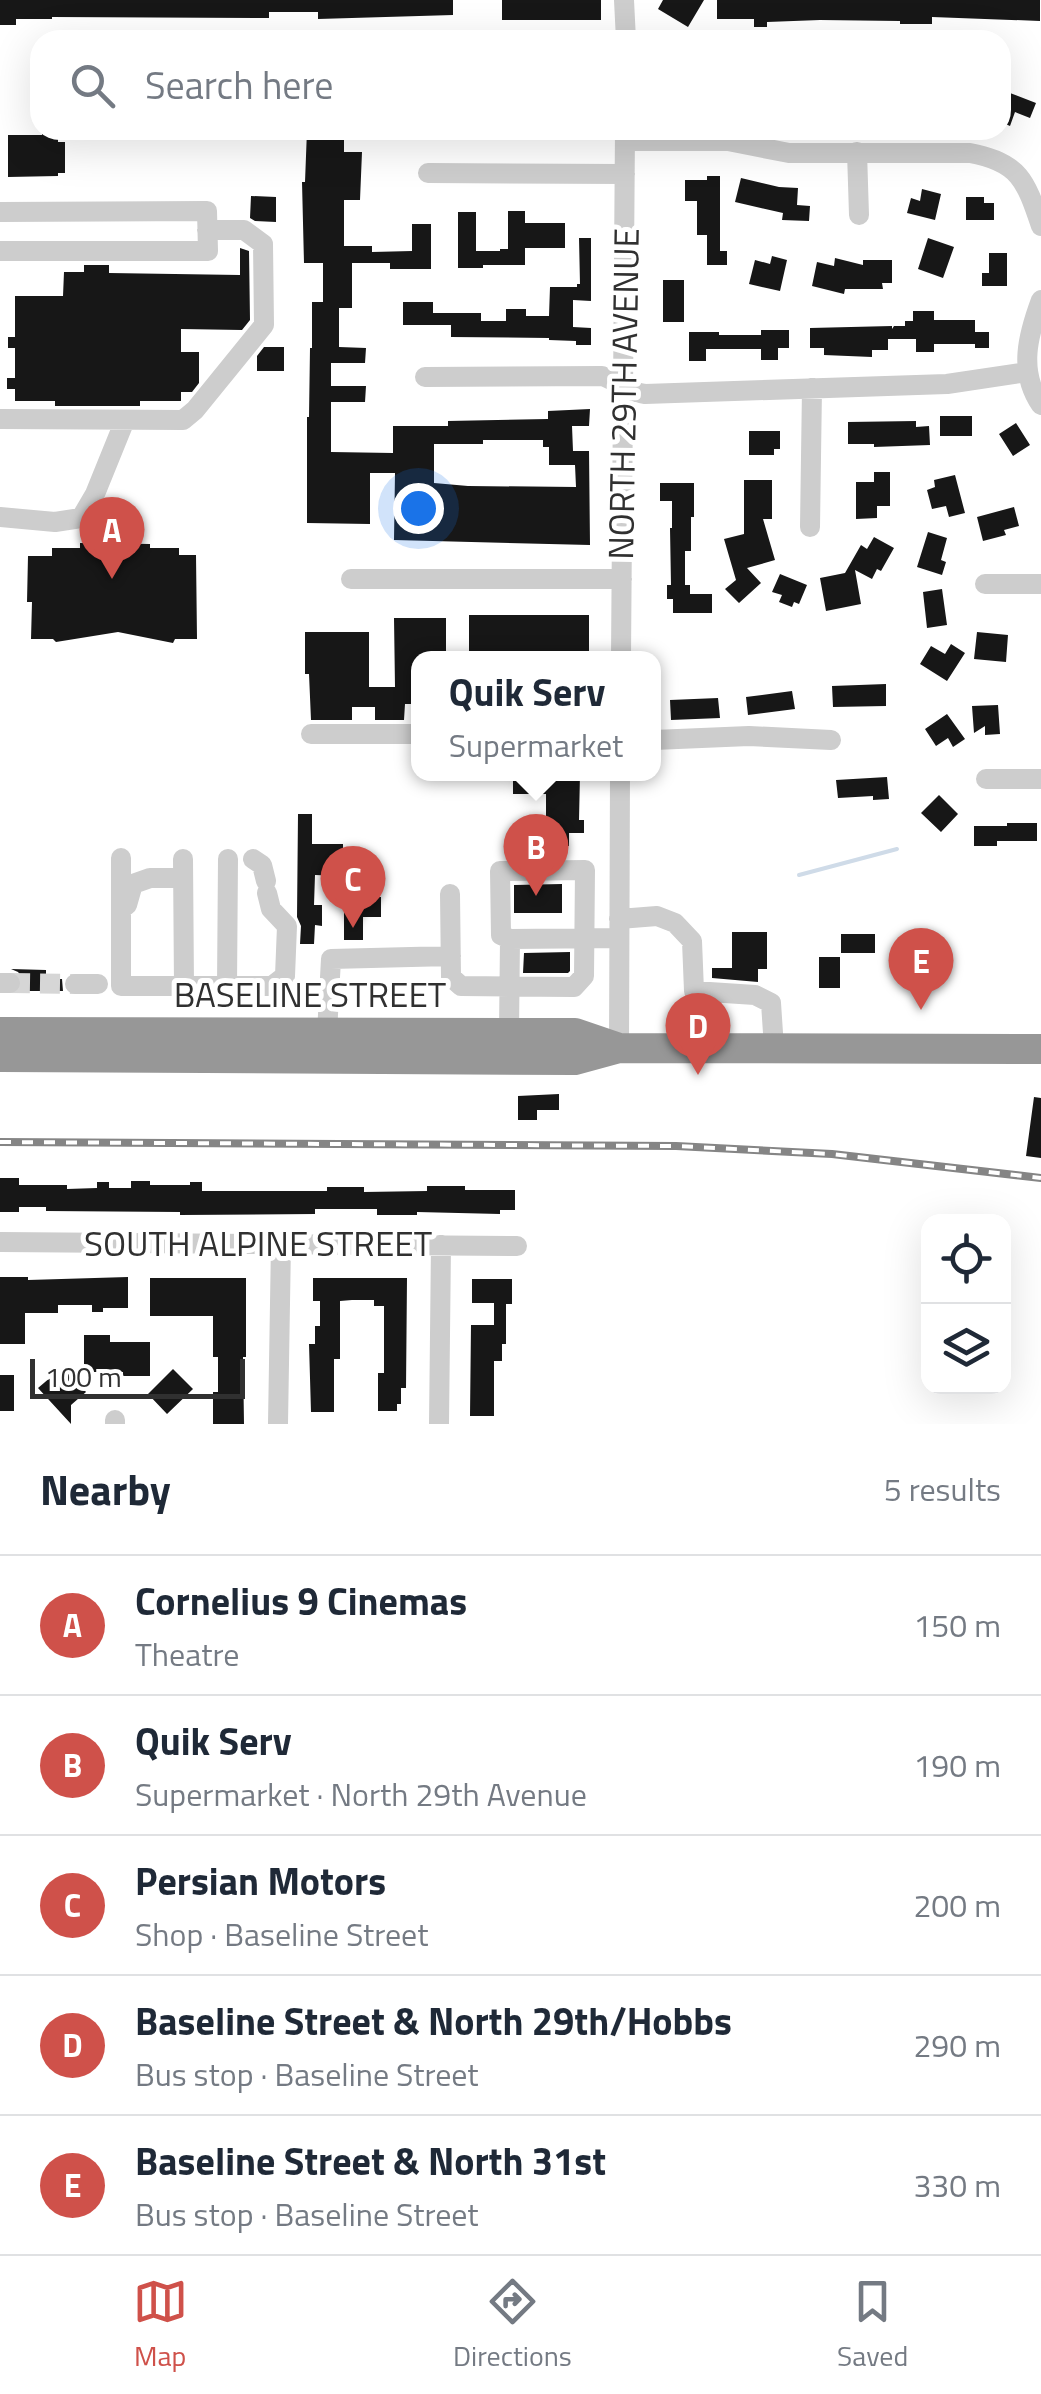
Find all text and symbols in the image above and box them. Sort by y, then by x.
search box [30,30,1011,140]
text: Search here [145,56,333,114]
icon: search [65,58,120,113]
street label: NORTH 29TH AVENUE [593,228,653,560]
your location [393,483,444,534]
pin: A [80,496,144,579]
popup [411,651,661,781]
text: Quik Serv [449,663,605,721]
text: Supermarket [449,721,623,769]
pin: B [504,814,568,896]
pin: C [320,846,386,928]
pin: E [888,928,954,1010]
street label: BASELINE STREET [174,967,446,1021]
pin: D [666,992,730,1075]
map controls [921,1214,1011,1394]
button: locate [921,1214,1011,1304]
street label: SOUTH ALPINE STREET [84,1216,432,1270]
button: layers [921,1304,1011,1394]
scale bar [30,1354,245,1398]
text: 100 m [45,1355,122,1398]
text: Nearby [40,1457,171,1521]
text: 5 results [884,1465,1001,1513]
text: Cornelius 9 Cinemas [135,1572,467,1630]
text: A [63,1601,82,1649]
text: 150 m [913,1601,1001,1649]
text: Theatre [135,1630,239,1678]
text: Quik Serv [135,1712,292,1770]
text: B [63,1741,82,1789]
text: 190 m [913,1741,1001,1789]
text: Supermarket · North 29th Avenue [135,1770,587,1818]
text: Persian Motors [135,1852,386,1910]
text: C [64,1881,81,1929]
text: 200 m [913,1881,1001,1929]
text: Shop · Baseline Street [135,1910,428,1958]
text: Baseline Street & North 29th/Hobbs [135,1992,732,2050]
text: D [62,2021,83,2069]
text: 290 m [913,2021,1001,2069]
text: Bus stop · Baseline Street [135,2050,479,2098]
text: Baseline Street & North 31st [135,2132,606,2190]
text: E [64,2161,81,2209]
text: 330 m [913,2161,1001,2209]
text: Bus stop · Baseline Street [135,2190,479,2238]
tab: Map [133,2274,188,2377]
tab: Directions [453,2274,572,2377]
tab: Saved [837,2274,908,2377]

